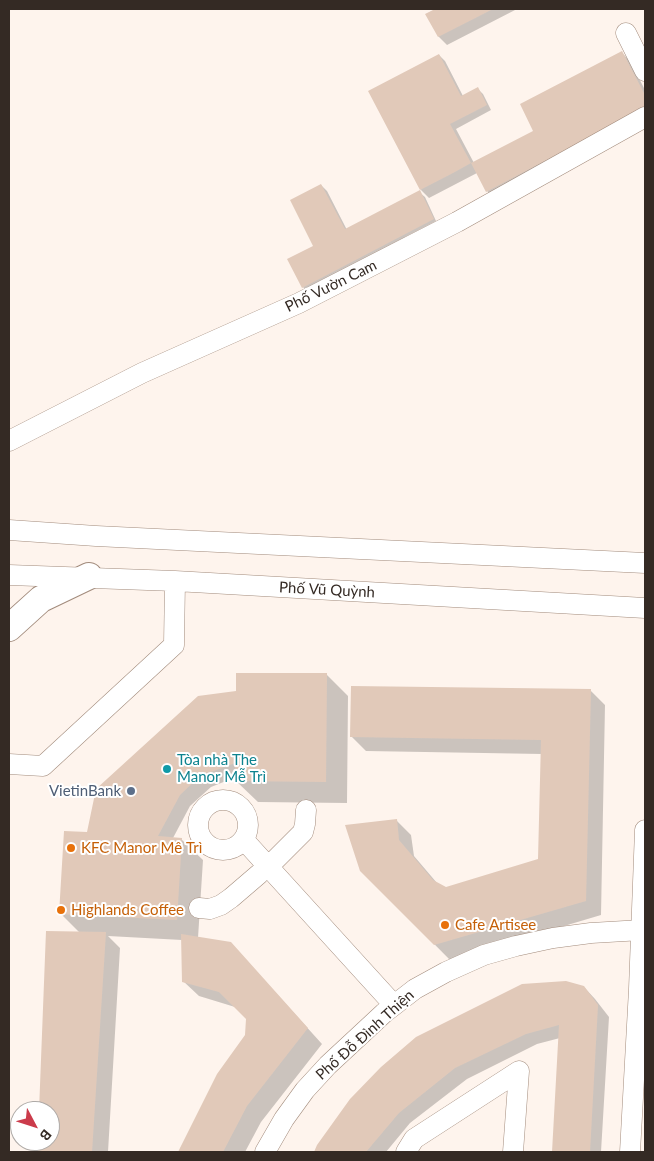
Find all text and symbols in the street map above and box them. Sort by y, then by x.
street label: Phố Vườn Cam [282,256,380,316]
street label: Phố Vũ Quỳnh [279,579,375,601]
place label: Tòa nhà The Manor Mễ Trì [177,751,266,786]
marker: Tòa nhà The Manor Mễ Trì [161,763,173,775]
place label: VietinBank [49,782,121,800]
marker: VietinBank [125,785,137,797]
place label: KFC Manor Mê Trì [81,839,202,857]
marker: KFC Manor Mê Trì [65,842,77,854]
place label: Highlands Coffee [71,901,184,919]
marker: Highlands Coffee [55,904,67,916]
place label: Cafe Artisee [455,916,536,934]
marker: Cafe Artisee [439,919,451,931]
street label: Phố Đỗ Đình Thiện [312,986,418,1084]
north arrow [10,1101,60,1151]
text: B [37,1126,56,1144]

